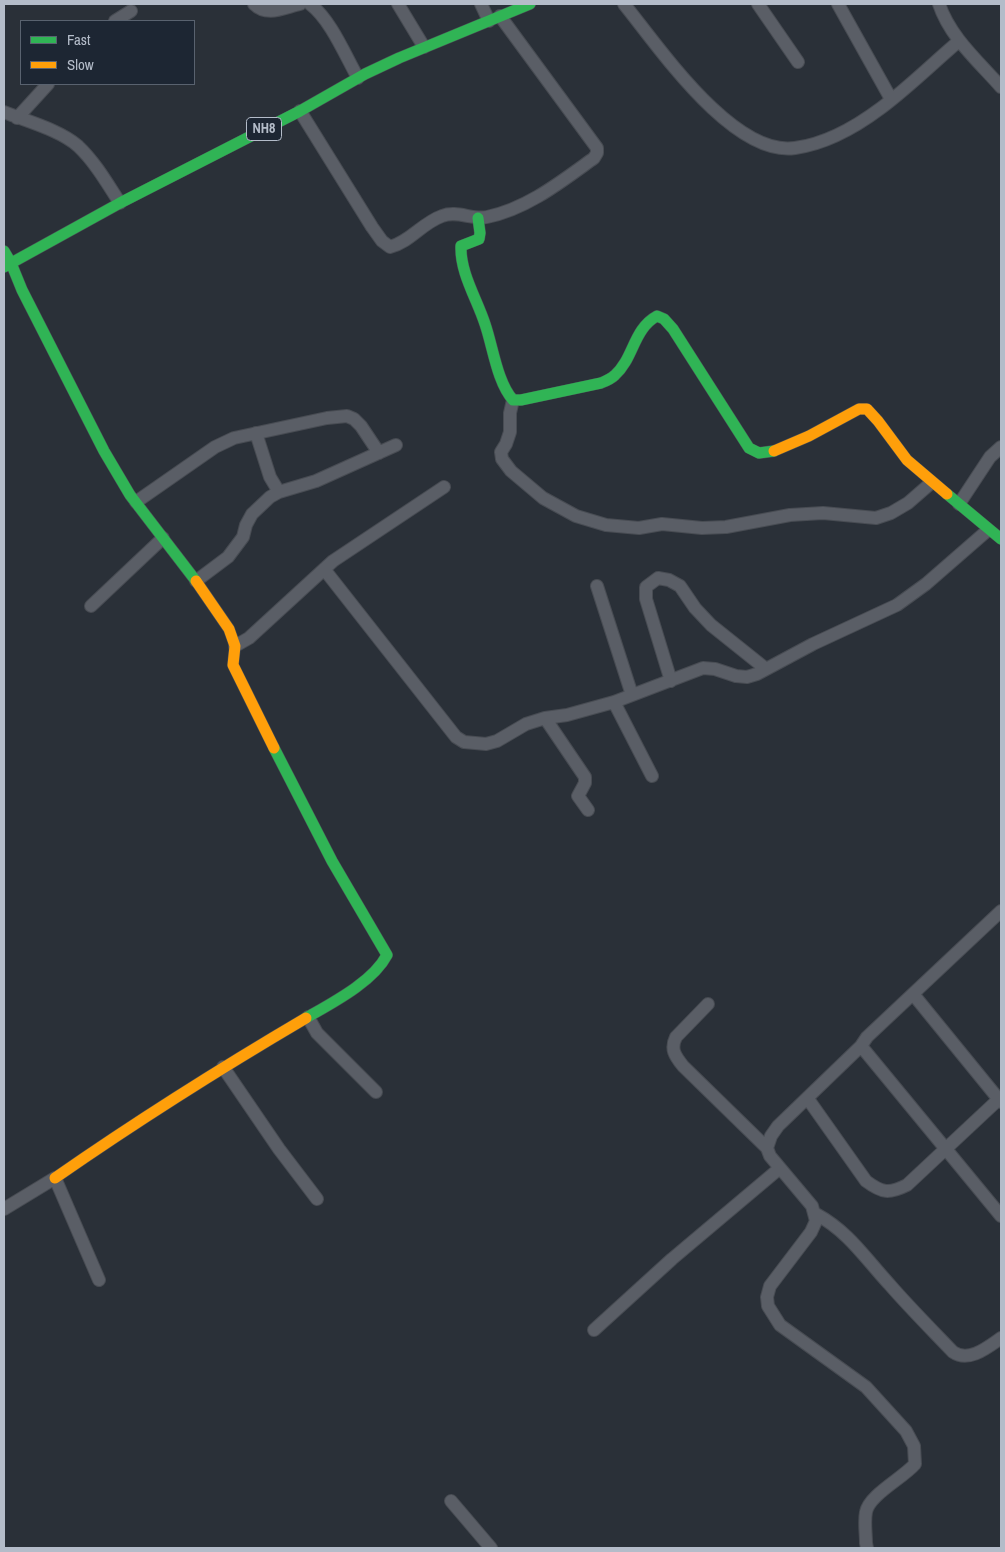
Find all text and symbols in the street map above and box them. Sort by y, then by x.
legend [20,20,195,85]
text: Fast [67,29,90,50]
text: Slow [67,54,94,75]
road number: NH8 [246,118,282,140]

